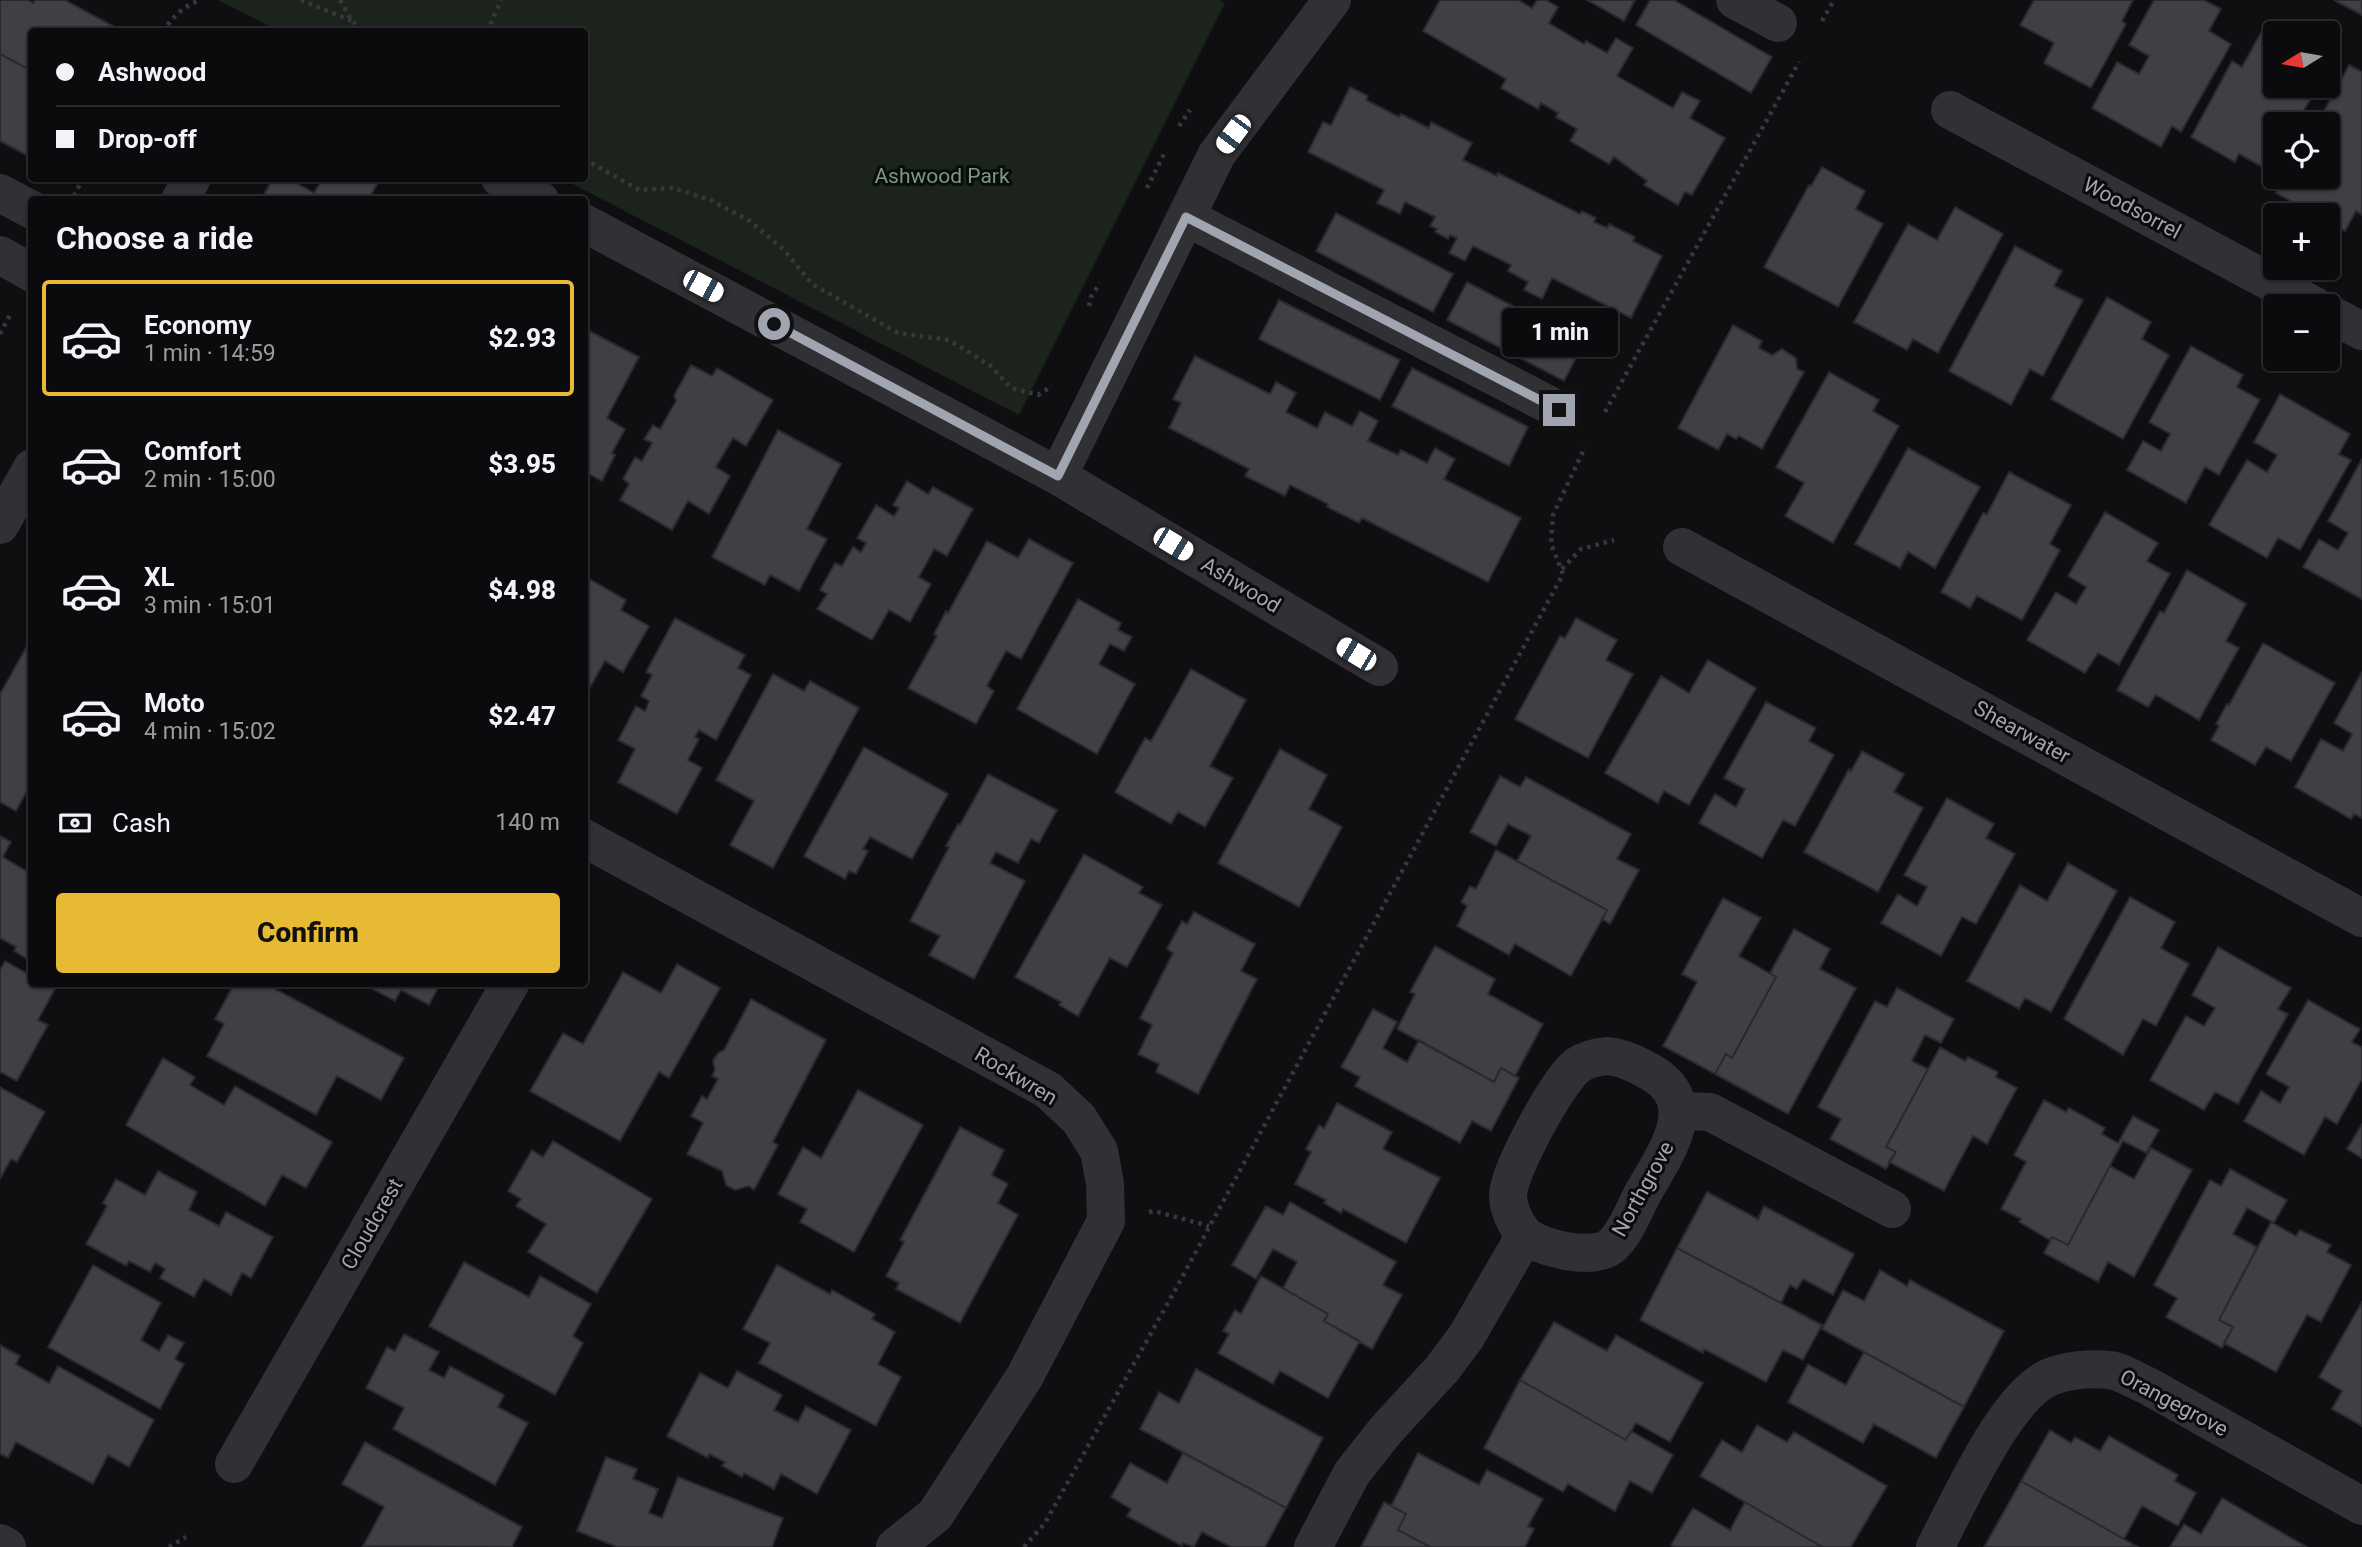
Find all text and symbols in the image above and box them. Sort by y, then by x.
north arrow [2263,21,2340,98]
map controls [2263,21,2340,371]
text: Ashwood [98,57,206,87]
car [1212,111,1255,157]
button: locate [2263,112,2340,189]
text: Drop-off [98,124,197,154]
park label: Ashwood Park [874,164,1010,188]
street label: Woodsorrel [2079,172,2185,244]
button: + [2263,203,2340,280]
text: Choose a ride [56,219,253,257]
car [680,267,727,305]
button: − [2263,294,2340,371]
icon: car [60,307,123,370]
route start [758,308,790,340]
callout: 1 min [1501,308,1617,358]
text: Economy [144,310,251,340]
text: 1 min [1531,319,1589,346]
text: $2.93 [488,323,556,353]
text: 1 min · 14:59 [144,340,276,367]
route end [1543,394,1575,426]
icon: car [60,433,123,496]
text: Comfort [144,436,241,466]
text: $3.95 [488,449,556,479]
text: 2 min · 15:00 [144,466,276,493]
car [1150,524,1197,564]
street label: Ashwood [1197,552,1285,618]
icon: car [60,559,123,622]
text: XL [144,562,175,592]
text: $4.98 [488,575,556,605]
text: 3 min · 15:01 [144,592,276,619]
car [1333,634,1380,674]
icon: car [60,685,123,748]
text: Moto [144,688,205,718]
street label: Shearwater [1970,696,2074,768]
text: $2.47 [488,701,556,731]
text: 4 min · 15:02 [144,718,276,745]
icon: cash [56,804,94,842]
text: Cash [112,808,171,838]
text: 140 m [495,809,560,836]
button: Confirm [56,893,560,973]
street label: Rockwren [970,1042,1062,1110]
street label: Northgrove [1607,1137,1679,1241]
street label: Cloudcrest [336,1174,408,1274]
street label: Orangegrove [2116,1365,2232,1441]

